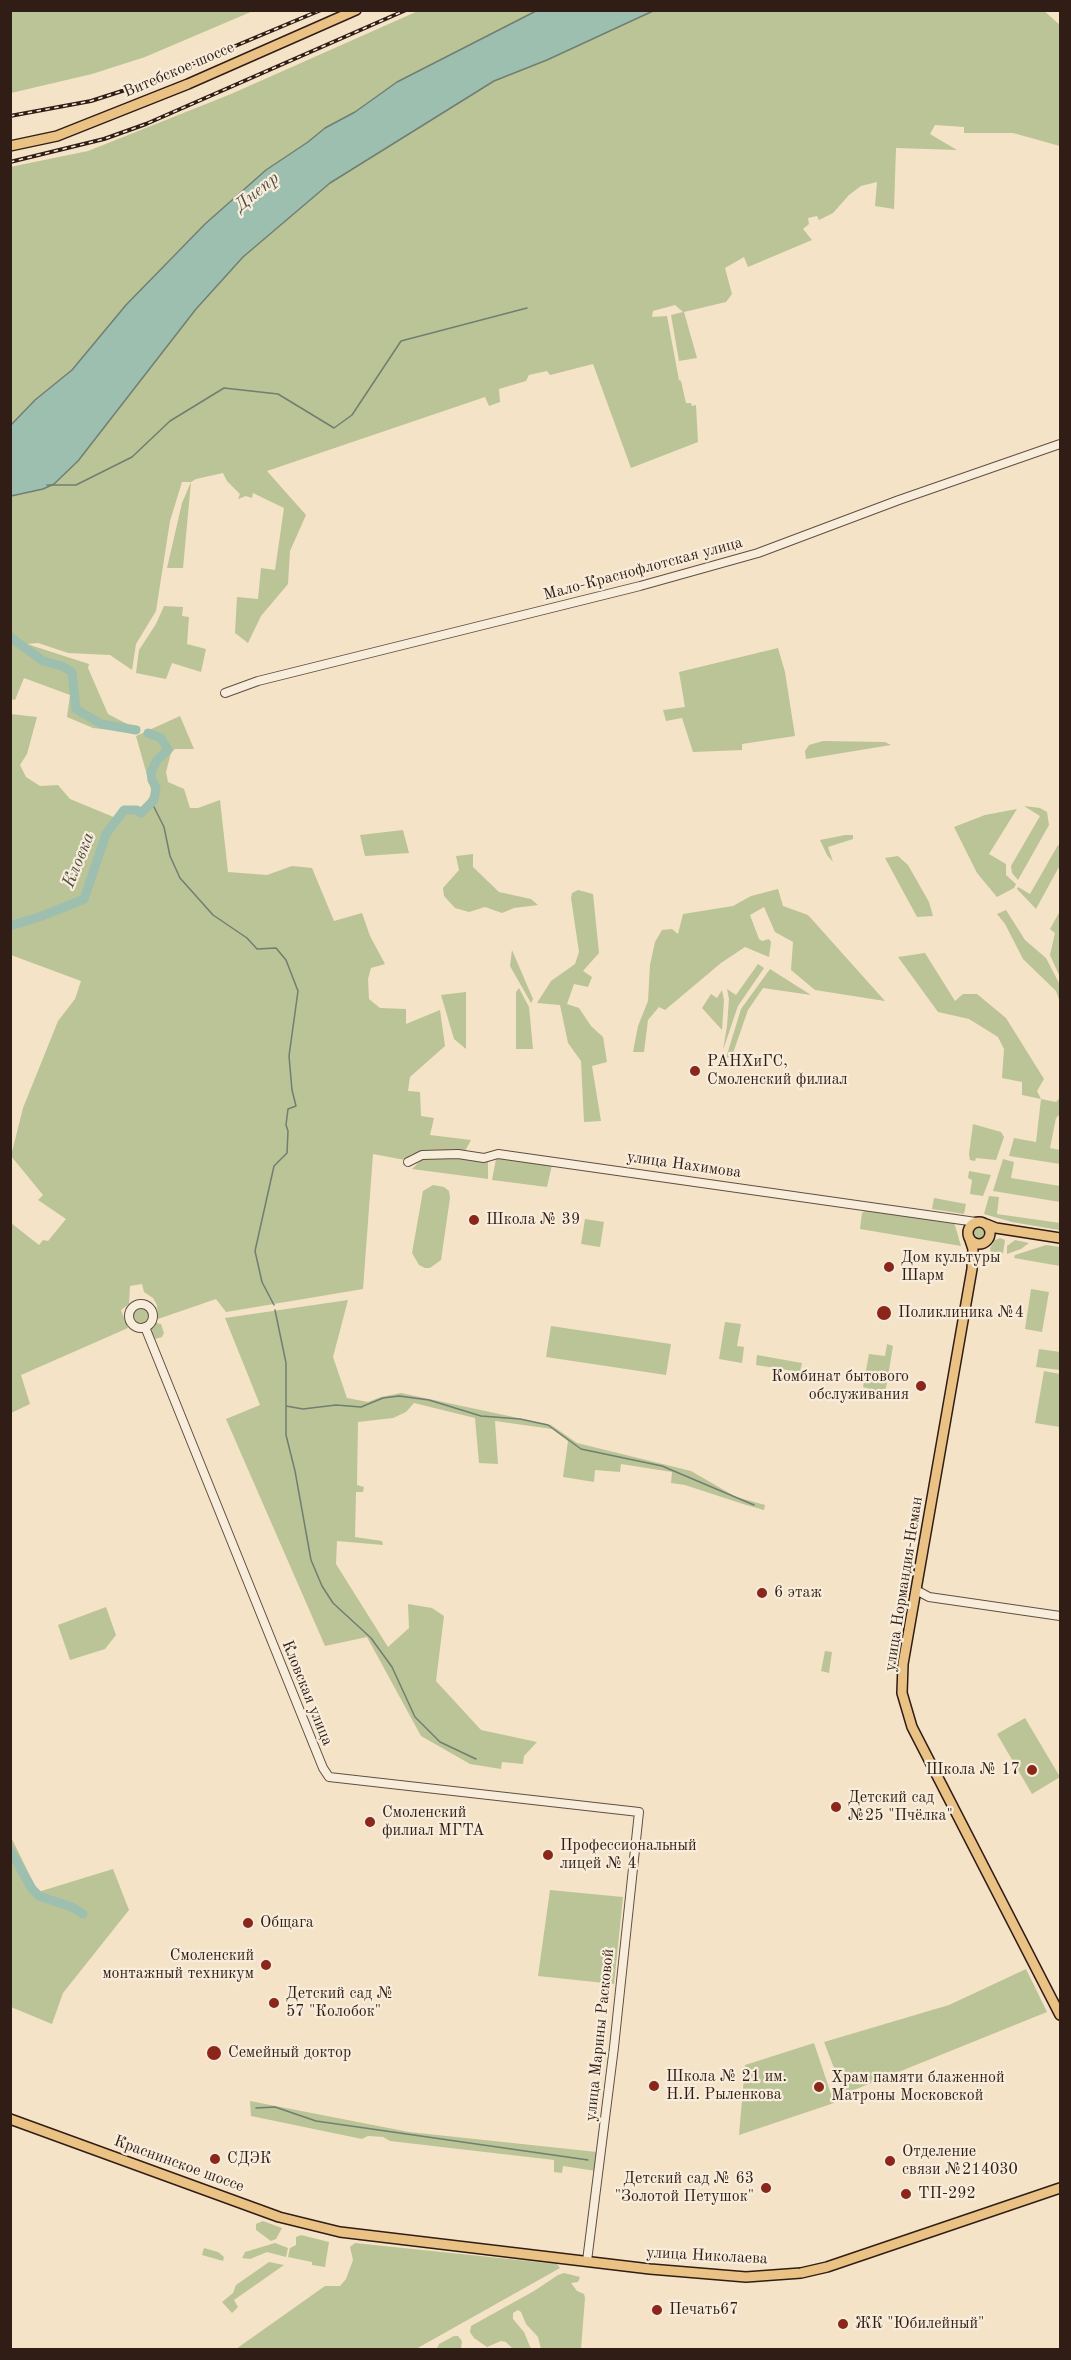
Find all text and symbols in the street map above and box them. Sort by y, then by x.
street label: Витебское шоссе [121,38,237,102]
water label: Днепр [230,168,284,216]
street label: Мало-Краснофлотская улица [541,533,745,605]
water label: Кловка [58,829,100,891]
place label: РАНХиГС, Смоленский филиал [707,1052,848,1090]
marker: РАНХиГС, Смоленский филиал [688,1064,702,1078]
street label: улица Нахимова [625,1147,743,1183]
place label: Школа № 39 [486,1210,580,1230]
marker: Школа № 39 [467,1213,481,1227]
place label: Дом культуры Шарм [901,1248,1000,1286]
marker: Дом культуры Шарм [882,1260,896,1274]
place label: Поликлиника №4 [898,1303,1024,1323]
marker: Поликлиника №4 [875,1304,893,1322]
place label: Комбинат бытового обслуживания [771,1367,909,1405]
marker: Комбинат бытового обслуживания [914,1379,928,1393]
street label: улица Нормандия-Неман [881,1495,927,1673]
place label: 6 этаж [774,1583,822,1603]
marker: 6 этаж [755,1586,769,1600]
street label: Кловская улица [277,1637,337,1749]
place label: Школа № 17 [926,1760,1020,1780]
marker: Школа № 17 [1025,1763,1039,1777]
place label: Детский сад №25 "Пчёлка" [848,1788,953,1826]
marker: Детский сад №25 "Пчёлка" [829,1800,843,1814]
place label: Смоленский филиал МГТА [382,1803,485,1841]
marker: Смоленский филиал МГТА [363,1815,377,1829]
place label: Профессиональный лицей № 4 [560,1836,697,1874]
marker: Профессиональный лицей № 4 [541,1848,555,1862]
place label: Общага [260,1913,314,1933]
marker: Общага [241,1916,255,1930]
place label: Смоленский монтажный техникум [102,1946,254,1984]
street label: улица Марины Расковой [581,1948,619,2122]
marker: Смоленский монтажный техникум [259,1958,273,1972]
place label: Детский сад № 57 "Колобок" [286,1984,394,2022]
marker: Детский сад № 57 "Колобок" [267,1996,281,2010]
place label: Семейный доктор [228,2043,351,2063]
marker: Семейный доктор [205,2044,223,2062]
place label: Школа № 21 им. Н.И. Рыленкова [666,2067,787,2105]
place label: Храм памяти блаженной Матроны Московской [831,2068,1005,2106]
marker: Школа № 21 им. Н.И. Рыленкова [647,2079,661,2093]
marker: Храм памяти блаженной Матроны Московской [812,2080,826,2094]
street label: Краснинское шоссе [111,2132,247,2196]
place label: Отделение связи №214030 [902,2142,1018,2180]
place label: СДЭК [227,2149,271,2169]
marker: СДЭК [208,2152,222,2166]
marker: Отделение связи №214030 [883,2154,897,2168]
place label: Детский сад № 63 "Золотой Петушок" [615,2169,754,2207]
marker: Детский сад № 63 "Золотой Петушок" [759,2181,773,2195]
place label: ТП-292 [918,2184,976,2204]
marker: ТП-292 [899,2187,913,2201]
street label: улица Николаева [646,2243,768,2269]
place label: Печать67 [669,2300,738,2320]
marker: Печать67 [650,2303,664,2317]
place label: ЖК "Юбилейный" [855,2314,984,2334]
marker: ЖК "Юбилейный" [836,2317,850,2331]

